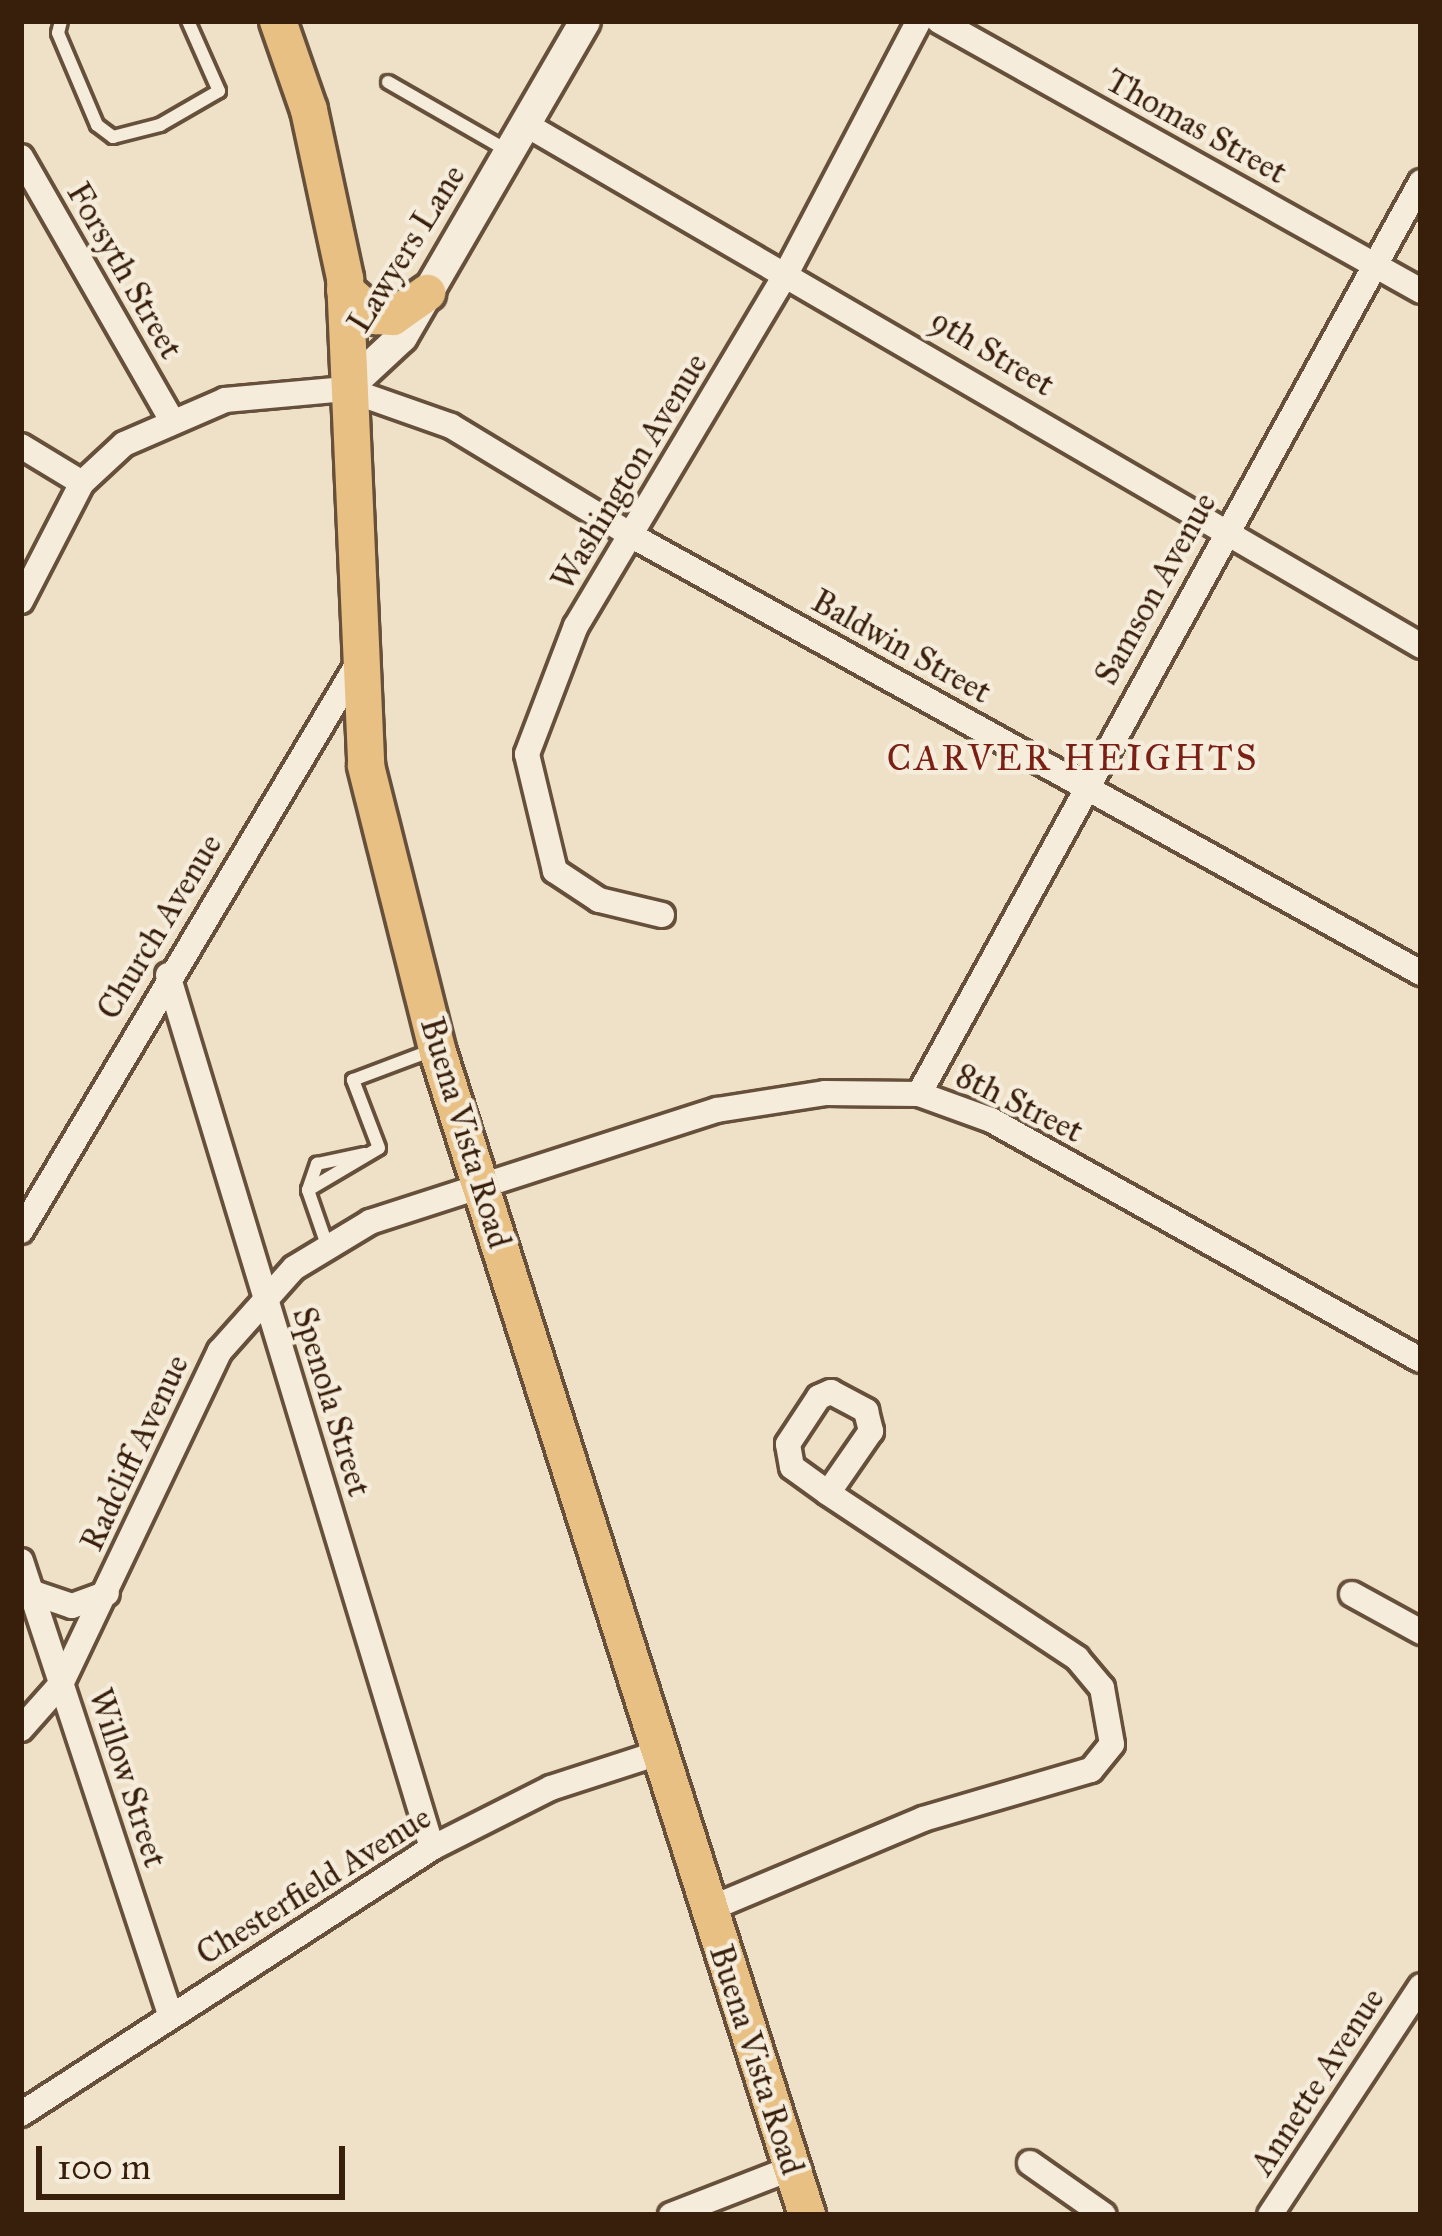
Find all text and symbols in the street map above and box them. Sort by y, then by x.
street label: Thomas Street [1099,61,1293,193]
street label: Lawyers Lane [340,158,474,340]
street label: Forsyth Street [58,176,190,366]
street label: 9th Street [923,301,1061,405]
street label: Washington Avenue [544,347,716,597]
street label: Samson Avenue [1087,486,1225,692]
street label: Baldwin Street [805,582,997,712]
district label: CARVER HEIGHTS [887,737,1259,781]
street label: Church Avenue [89,827,231,1027]
street label: Buena Vista Road [411,1013,519,1253]
street label: 8th Street [949,1056,1089,1152]
street label: Spenola Street [283,1303,379,1501]
street label: Radcliff Avenue [72,1349,198,1557]
street label: Willow Street [79,1684,175,1872]
street label: Chesterfield Avenue [190,1798,438,1974]
street label: Buena Vista Road [700,1940,812,2180]
street label: Annette Avenue [1243,1981,1393,2183]
scale bar [42,2122,351,2196]
text: 100 m [57,2145,151,2189]

